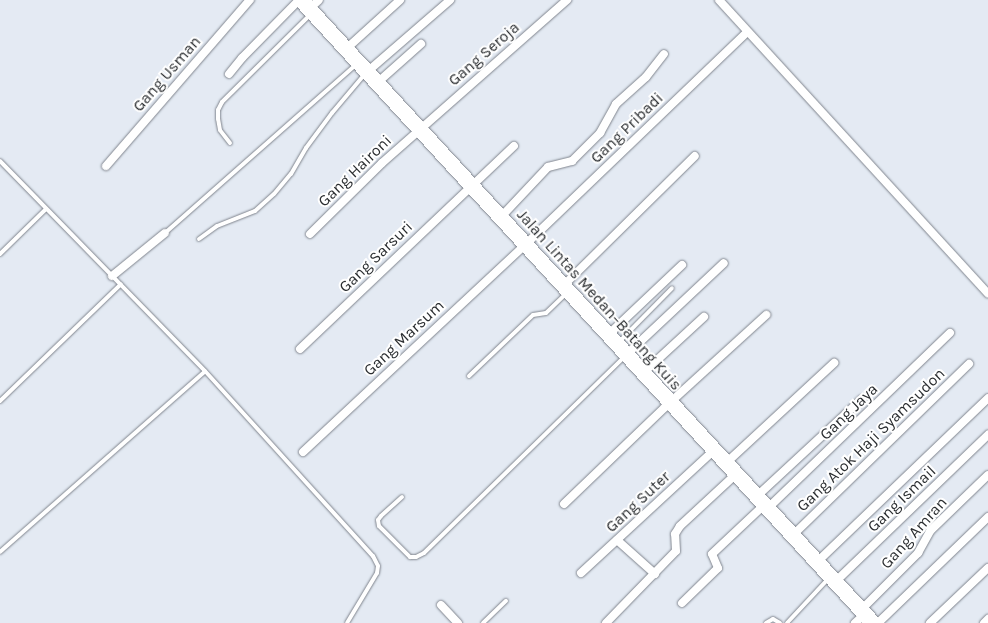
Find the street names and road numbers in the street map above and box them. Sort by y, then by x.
street label: Gang Seroja [445,18,523,90]
street label: Gang Usman [129,32,205,116]
street label: Gang Pribadi [587,89,667,167]
street label: Gang Haironi [314,131,396,211]
street label: Jalan Lintas Medan–Batang Kuis [513,206,685,394]
street label: Gang Sarsuri [335,217,417,297]
street label: Gang Marsum [360,296,448,380]
street label: Gang Atok Haji Syamsudon [793,364,949,516]
street label: Gang Jaya [816,380,882,444]
street label: Gang Ismail [864,462,940,536]
street label: Gang Suter [602,467,674,537]
street label: Gang Amran [877,493,951,573]

